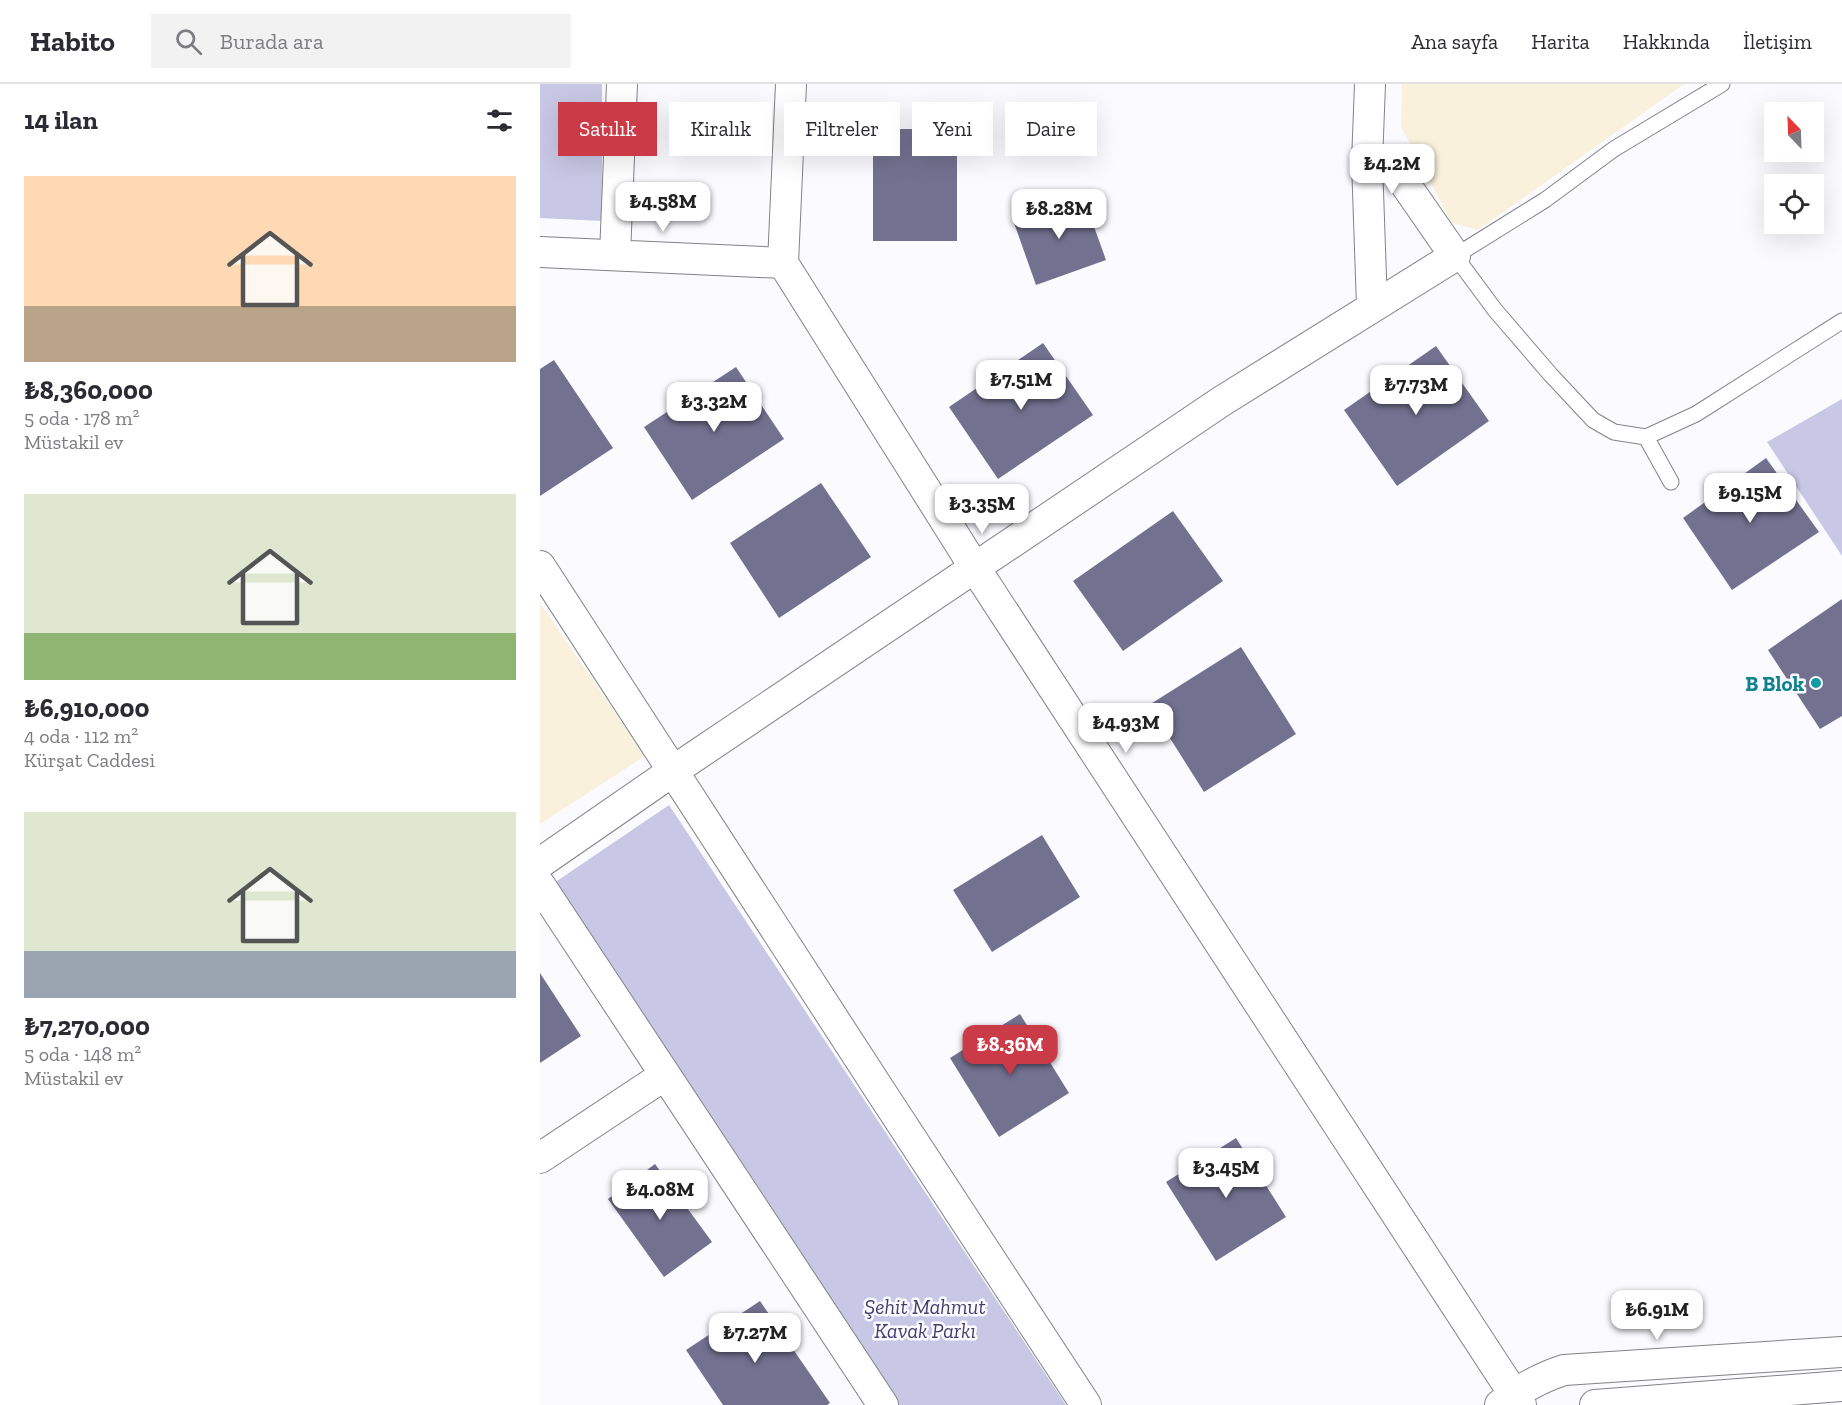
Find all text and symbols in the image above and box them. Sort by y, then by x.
search box [151,14,571,68]
text: Habito [30,25,115,58]
icon: search [172,25,205,58]
text: Burada ara [220,28,324,55]
text: Ana sayfa [1411,29,1498,54]
text: Harita [1531,29,1590,54]
text: Hakkında [1623,29,1710,54]
text: İletişim [1743,29,1812,54]
chip: Satılık [558,102,657,156]
chip: Kiralık [669,102,772,156]
chip: Filtreler [784,102,900,156]
chip: Yeni [912,102,993,156]
chip: Daire [1005,102,1097,156]
north arrow [1764,102,1824,162]
map controls [1764,102,1824,234]
text: 14 ilan [24,104,98,136]
icon: filters [483,104,516,137]
pin: ₺4.2M [1350,144,1434,195]
text: ₺4.2M [1364,151,1420,175]
button: locate [1764,174,1824,234]
pin: ₺4.58M [614,182,712,233]
text: ₺4.58M [629,189,697,213]
pin: ₺8.28M [1010,189,1108,240]
text: ₺8.28M [1026,196,1092,220]
icon: home [216,215,324,323]
pin: ₺7.51M [972,360,1070,411]
pin: ₺7.73M [1367,365,1465,416]
text: ₺7.51M [990,367,1052,391]
text: ₺7.73M [1384,372,1448,396]
text: ₺8,360,000 [24,374,153,406]
pin: ₺3.32M [665,382,763,433]
text: ₺3.32M [681,389,747,413]
text: 5 oda · 178 m² [24,406,139,430]
text: Müstakil ev [24,430,123,454]
pin: ₺9.15M [1701,473,1799,524]
text: ₺9.15M [1718,480,1782,504]
pin: ₺3.35M [933,484,1031,535]
text: ₺3.35M [949,491,1015,515]
icon: home [216,533,324,641]
place label: B Blok [1745,671,1804,696]
marker: B Blok [1809,676,1823,690]
text: ₺6,910,000 [24,692,150,724]
pin: ₺4.93M [1077,703,1175,754]
text: ₺4.93M [1092,710,1160,734]
text: 4 oda · 112 m² [24,724,138,748]
text: Kürşat Caddesi [24,748,155,772]
icon: home [216,851,324,959]
text: ₺7,270,000 [24,1010,150,1042]
pin: ₺8.36M [961,1025,1059,1076]
text: ₺8.36M [977,1032,1043,1056]
text: 5 oda · 148 m² [24,1042,141,1066]
text: Müstakil ev [24,1066,123,1090]
pin: ₺3.45M [1177,1148,1275,1199]
text: ₺3.45M [1192,1155,1260,1179]
pin: ₺4.08M [611,1170,709,1221]
text: ₺4.08M [626,1177,694,1201]
pin: ₺6.91M [1608,1290,1706,1341]
park label: Şehit Mahmut Kavak Parkı [864,1294,986,1343]
text: ₺6.91M [1625,1297,1689,1321]
pin: ₺7.27M [706,1313,804,1364]
text: ₺7.27M [723,1320,787,1344]

